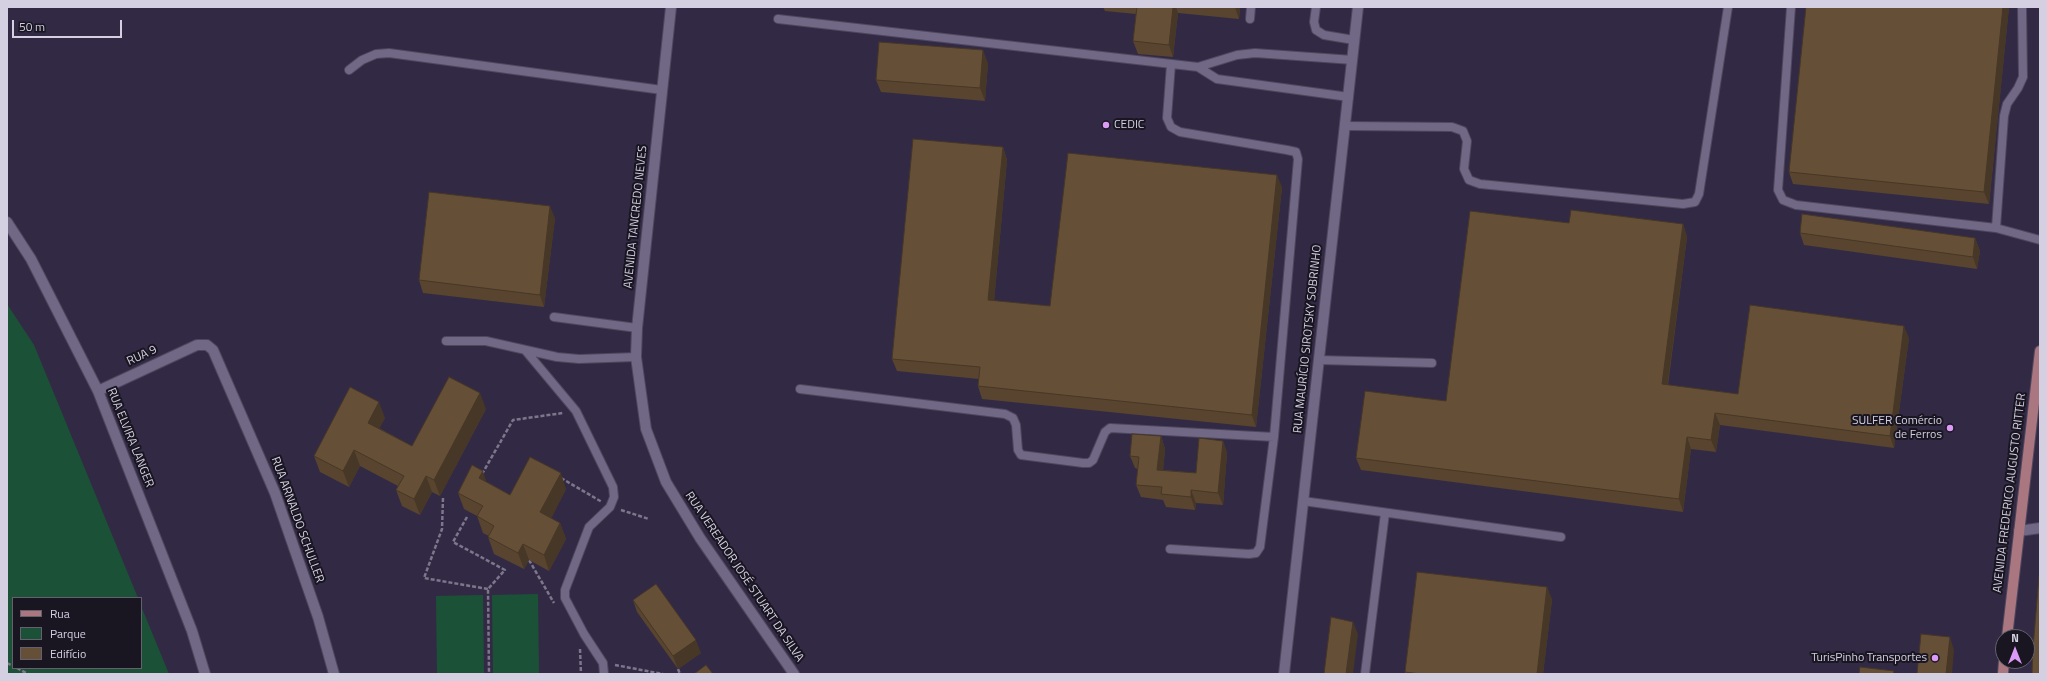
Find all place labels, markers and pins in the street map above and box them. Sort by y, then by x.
place label: CEDIC [1114,118,1144,132]
marker: CEDIC [1101,120,1111,130]
place label: SULFER Comércio de Ferros [1852,414,1942,442]
marker: SULFER Comércio de Ferros [1945,423,1955,433]
place label: TurisPinho Transportes [1811,651,1927,665]
marker: TurisPinho Transportes [1930,653,1940,663]

